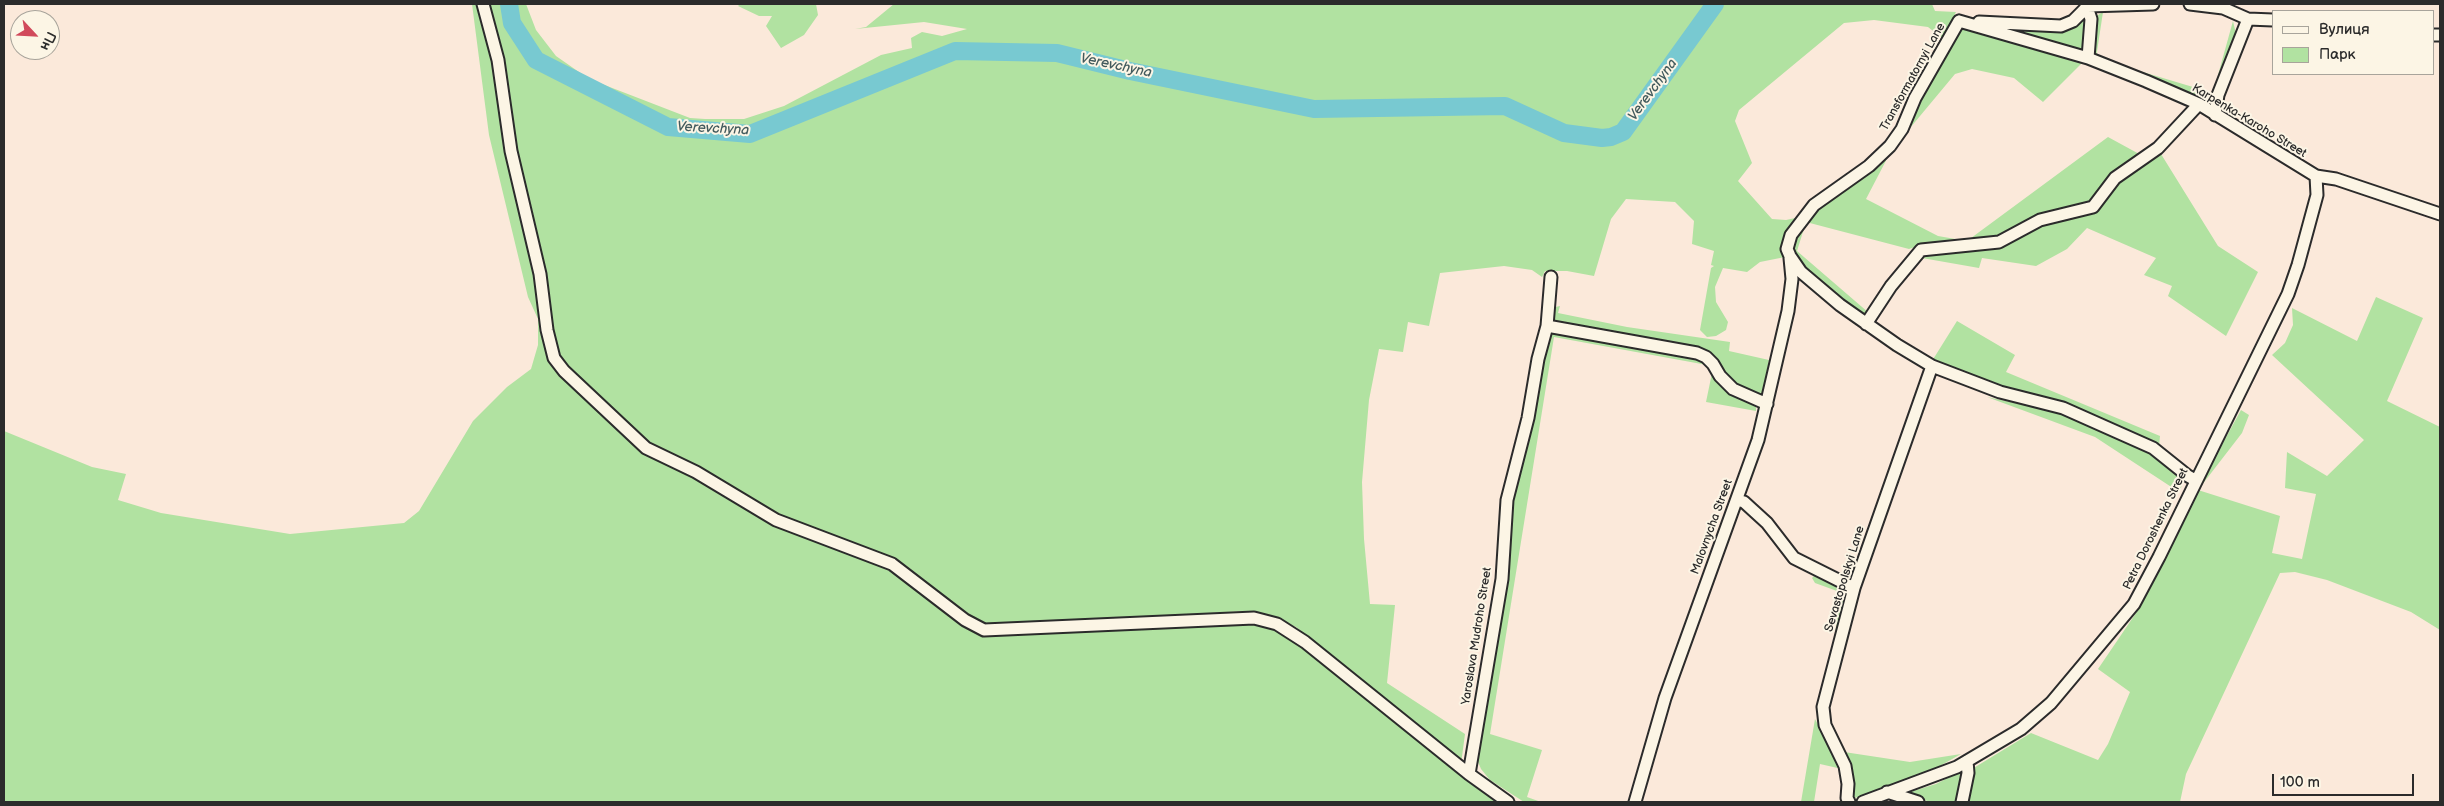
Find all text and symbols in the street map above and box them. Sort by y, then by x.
north arrow [10,10,60,60]
legend [2272,10,2434,75]
street label: Transformatornyi Lane [1877,20,1949,134]
text: Вулиця [2319,20,2370,39]
text: Пн [36,29,60,53]
text: Парк [2319,45,2356,64]
water label: Verevchyna [1079,50,1153,82]
water label: Verevchyna [1625,56,1681,124]
street label: Karpenka-Karoho Street [2189,81,2309,161]
water label: Verevchyna [676,119,750,139]
street label: Petra Doroshenka Street [2120,466,2192,592]
street label: Malovnycha Street [1688,477,1736,577]
street label: Sevastopolskyi Lane [1822,524,1868,634]
street label: Yaroslava Mudroho Street [1459,566,1495,706]
scale bar [2274,764,2416,796]
text: 100 m [2280,773,2320,792]

